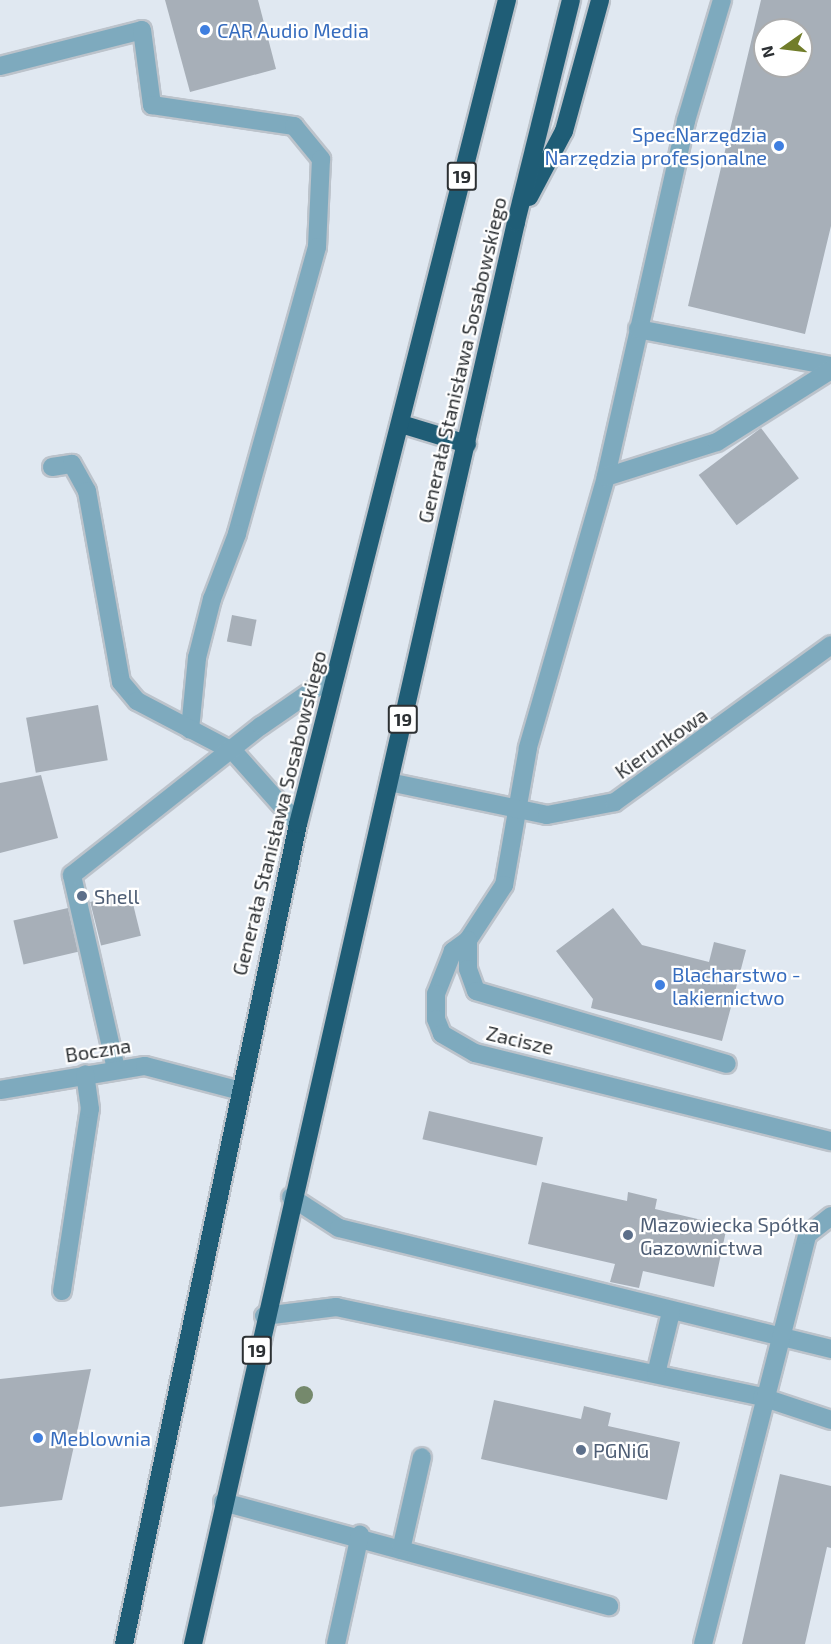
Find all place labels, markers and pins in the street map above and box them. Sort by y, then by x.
place label: CAR Audio Media [217,18,369,42]
marker: CAR Audio Media [198,23,212,37]
place label: SpecNarzędzia Narzędzia profesjonalne [545,122,767,169]
marker: SpecNarzędzia Narzędzia profesjonalne [772,139,786,153]
place label: Shell [94,884,139,908]
marker: Shell [75,889,89,903]
place label: Blacharstwo - lakiernictwo [672,962,801,1009]
marker: Blacharstwo - lakiernictwo [653,978,667,992]
place label: Mazowiecka Spółka Gazownictwa [640,1212,819,1259]
marker: Mazowiecka Spółka Gazownictwa [621,1228,635,1242]
place label: Meblownia [50,1426,151,1450]
marker: Meblownia [31,1431,45,1445]
place label: PGNiG [593,1438,649,1462]
marker: PGNiG [574,1443,588,1457]

